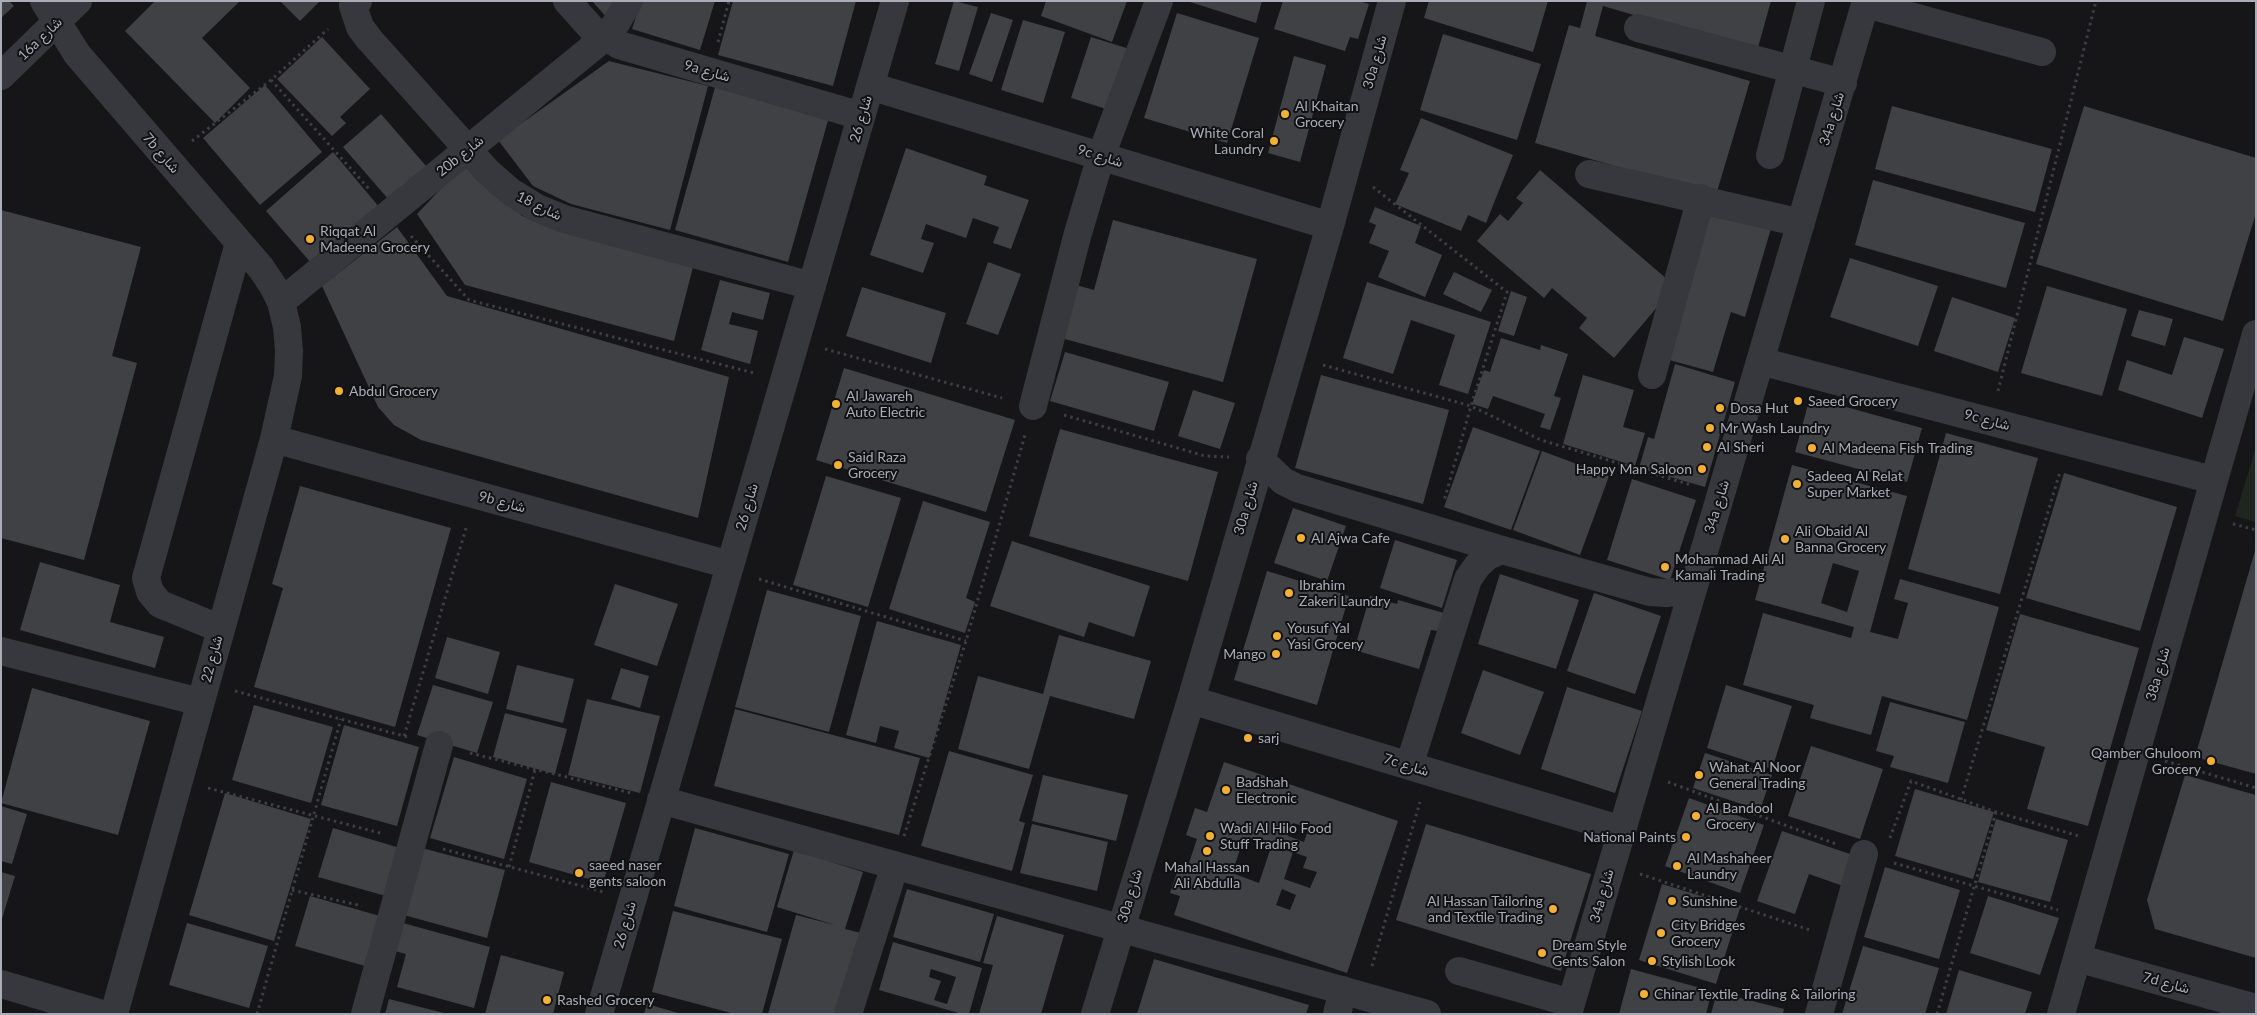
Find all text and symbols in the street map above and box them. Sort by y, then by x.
street label: 16a شارع [14,14,66,64]
street label: 30a شارع [1359,33,1391,91]
street label: 9a شارع [682,56,732,86]
street label: 34a شارع [1816,90,1848,148]
street label: شارع 26 [846,94,876,144]
place label: Al Khaitan Grocery [1295,98,1359,130]
marker: Al Khaitan Grocery [1279,108,1291,120]
place label: White Coral Laundry [1190,125,1264,158]
street label: 7b شارع [139,129,183,177]
street label: 20b شارع [433,132,487,180]
marker: White Coral Laundry [1268,135,1280,147]
street label: 9c شارع [1075,141,1125,171]
street label: شارع 18 [514,188,564,224]
place label: Riqqat Al Madeena Grocery [320,223,430,256]
marker: Riqqat Al Madeena Grocery [304,233,316,245]
place label: Abdul Grocery [349,383,438,399]
marker: Abdul Grocery [333,385,345,397]
place label: Al Jawareh Auto Electric [846,388,925,421]
place label: Saeed Grocery [1808,393,1898,409]
marker: Saeed Grocery [1792,395,1804,407]
marker: Al Jawareh Auto Electric [830,398,842,410]
place label: Dosa Hut [1730,400,1788,416]
marker: Dosa Hut [1714,402,1726,414]
street label: 9c شارع [1962,406,2012,434]
place label: Mr Wash Laundry [1720,420,1830,436]
marker: Mr Wash Laundry [1704,422,1716,434]
place label: Al Sheri [1717,439,1764,455]
place label: Al Madeena Fish Trading [1822,440,1973,456]
marker: Al Sheri [1701,441,1713,453]
marker: Al Madeena Fish Trading [1806,442,1818,454]
place label: Said Raza Grocery [848,449,906,482]
marker: Said Raza Grocery [832,459,844,471]
place label: Happy Man Saloon [1576,461,1692,477]
marker: Happy Man Saloon [1696,463,1708,475]
place label: Sadeeq Al Relat Super Market [1807,468,1903,501]
street label: 34a شارع [1701,478,1733,536]
marker: Sadeeq Al Relat Super Market [1791,478,1803,490]
street label: 30a شارع [1230,479,1262,537]
street label: شارع 26 [732,482,762,532]
street label: 9b شارع [477,488,527,516]
place label: Ali Obaid Al Banna Grocery [1795,523,1886,556]
place label: Al Ajwa Cafe [1311,530,1390,546]
marker: Al Ajwa Cafe [1295,532,1307,544]
marker: Ali Obaid Al Banna Grocery [1779,533,1791,545]
place label: Mohammad Ali Al Kamali Trading [1675,551,1784,584]
marker: Mohammad Ali Al Kamali Trading [1659,561,1671,573]
place label: Ibrahim Zakeri Laundry [1299,577,1390,610]
marker: Ibrahim Zakeri Laundry [1283,587,1295,599]
place label: Yousuf Yal Yasi Grocery [1287,620,1363,652]
marker: Yousuf Yal Yasi Grocery [1271,630,1283,642]
street label: شارع 22 [198,634,226,684]
street label: 38a شارع [2142,645,2174,703]
place label: Mango [1223,646,1266,662]
marker: Mango [1270,648,1282,660]
place label: sarj [1258,730,1279,746]
marker: sarj [1242,732,1254,744]
place label: Qamber Ghuloom Grocery [2091,745,2201,778]
street label: 7c شارع [1381,750,1431,780]
marker: Qamber Ghuloom Grocery [2205,755,2217,767]
place label: Wahat Al Noor General Trading [1709,759,1806,792]
marker: Wahat Al Noor General Trading [1693,769,1705,781]
place label: Badshah Electronic [1236,774,1297,806]
marker: Badshah Electronic [1220,784,1232,796]
place label: Al Bandool Grocery [1706,800,1773,832]
marker: Al Bandool Grocery [1690,810,1702,822]
place label: Wadi Al Hilo Food Stuff Trading [1220,820,1332,852]
place label: National Paints [1583,829,1676,845]
marker: Wadi Al Hilo Food Stuff Trading [1204,830,1216,842]
marker: National Paints [1680,831,1692,843]
marker: Mahal Hassan Ali Abdulla [1201,845,1213,857]
place label: Al Mashaheer Laundry [1687,850,1772,882]
place label: saeed naser gents saloon [589,857,666,890]
place label: Mahal Hassan Ali Abdulla [1164,859,1250,892]
marker: Al Mashaheer Laundry [1671,860,1683,872]
marker: saeed naser gents saloon [573,867,585,879]
street label: 30a شارع [1114,867,1146,925]
street label: 34a شارع [1586,867,1618,925]
place label: Al Hassan Tailoring and Textile Trading [1427,893,1543,926]
place label: Sunshine [1682,893,1738,909]
marker: Sunshine [1666,895,1678,907]
street label: شارع 26 [610,900,640,950]
marker: Al Hassan Tailoring and Textile Trading [1547,903,1559,915]
place label: City Bridges Grocery [1671,917,1745,950]
marker: City Bridges Grocery [1655,927,1667,939]
place label: Dream Style Gents Salon [1552,937,1627,970]
marker: Dream Style Gents Salon [1536,947,1548,959]
place label: Stylish Look [1662,953,1735,969]
marker: Stylish Look [1646,955,1658,967]
street label: 7d شارع [2141,969,2191,997]
place label: Chinar Textile Trading & Tailoring [1654,986,1856,1002]
marker: Chinar Textile Trading & Tailoring [1638,988,1650,1000]
place label: Rashed Grocery [557,992,654,1008]
marker: Rashed Grocery [541,994,553,1006]

